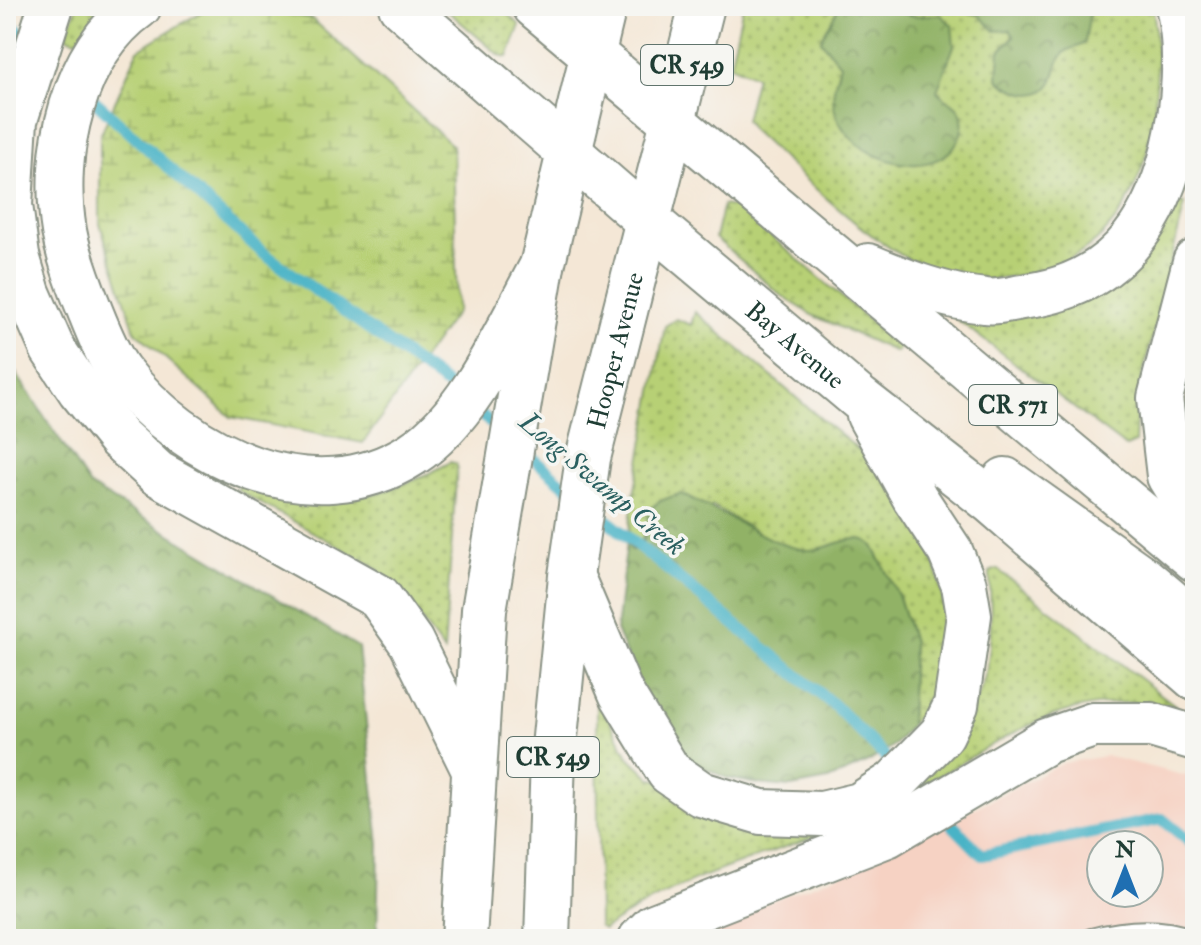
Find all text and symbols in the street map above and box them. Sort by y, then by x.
road number: CR 549 [641,45,733,85]
street label: Hooper Avenue [581,269,651,433]
street label: Bay Avenue [739,295,851,396]
road number: CR 571 [969,385,1057,425]
water label: Long Swamp Creek [511,404,692,564]
road number: CR 549 [507,737,599,777]
north arrow [1085,829,1165,909]
text: N [1114,836,1135,864]

